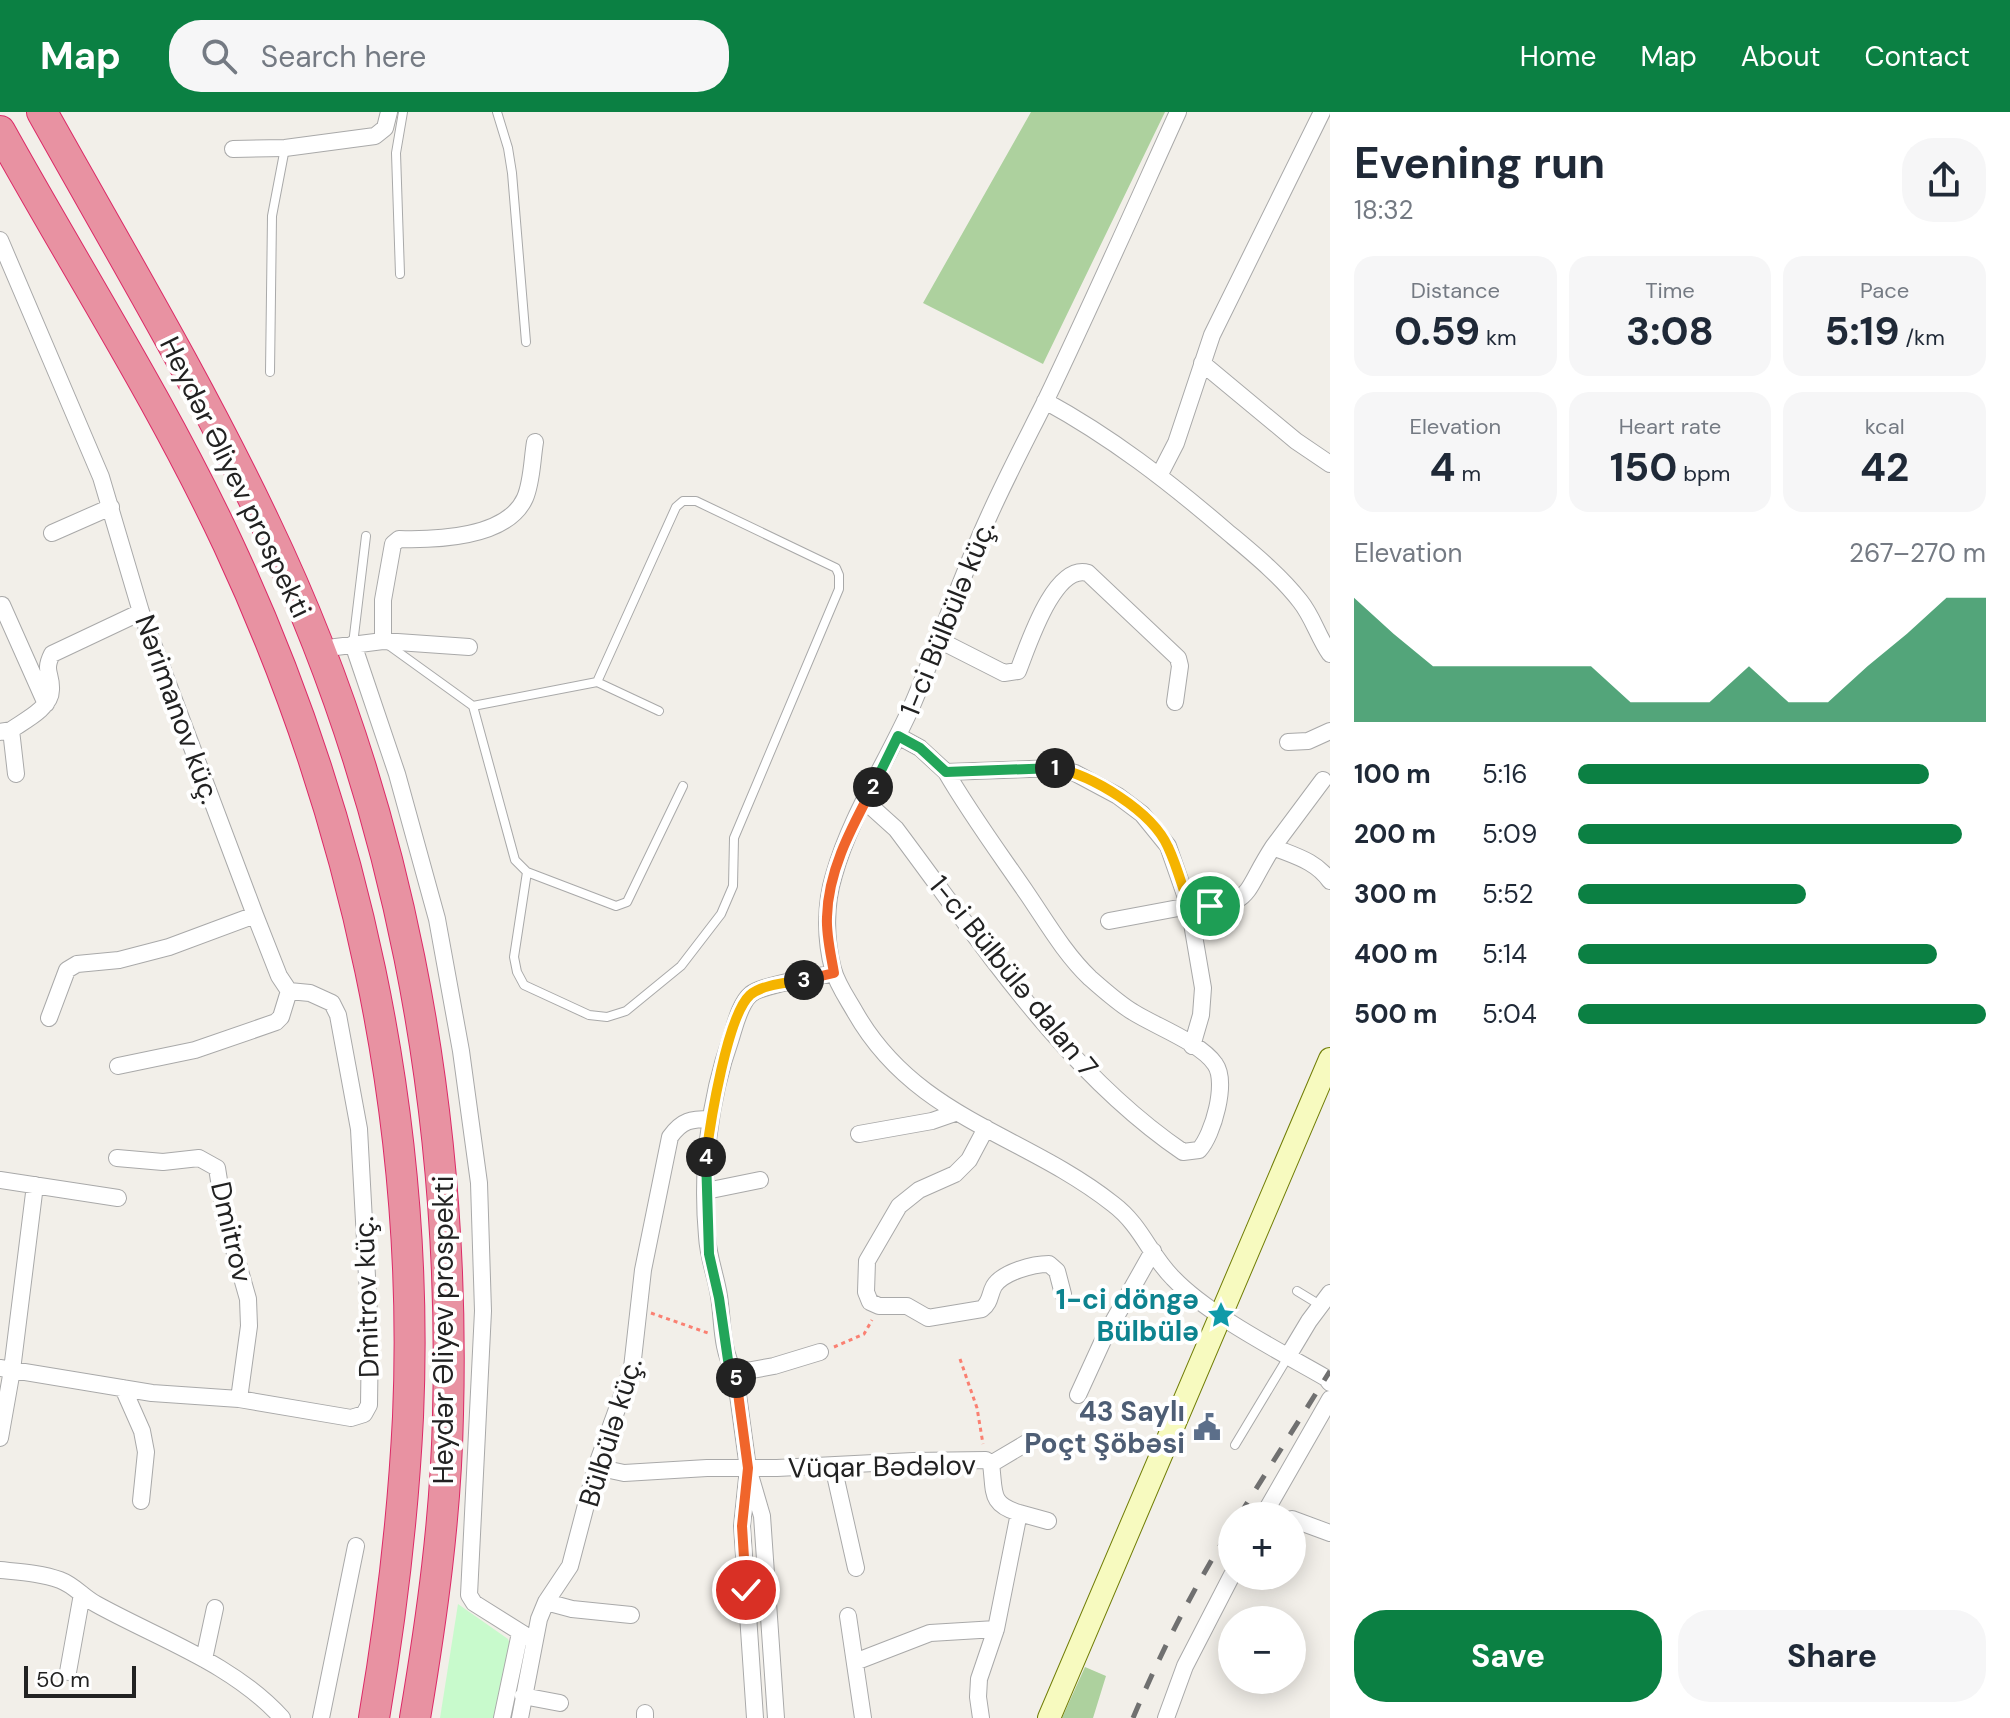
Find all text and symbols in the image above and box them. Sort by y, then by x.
search box [169,20,729,92]
text: Map [40,31,121,81]
icon: search [197,34,241,78]
text: Search here [261,37,426,76]
text: Home [1520,38,1596,75]
text: Map [1640,38,1697,75]
text: About [1741,38,1820,75]
text: Contact [1864,38,1970,75]
text: Evening run [1354,134,1605,192]
button: share [1902,138,1986,222]
text: 18:32 [1354,193,1414,227]
text: Distance [1411,276,1500,305]
text: Time [1645,276,1695,305]
text: Pace [1860,276,1909,305]
text: 0.59 [1394,305,1480,357]
text: 3:08 [1626,305,1714,357]
text: 5:19 [1825,305,1900,357]
text: km [1480,323,1517,352]
text: /km [1900,323,1945,352]
street label: Heydər Əliyev prospekti [151,330,320,624]
text: Elevation [1409,412,1501,441]
text: Heart rate [1619,412,1721,441]
text: kcal [1865,412,1905,441]
text: 4 [1430,441,1456,493]
text: 150 [1610,441,1677,493]
text: 42 [1860,441,1909,493]
text: m [1456,459,1481,488]
text: bpm [1677,459,1730,488]
street label: 1-ci Bülbülə küç. [891,515,1004,722]
text: Elevation [1354,536,1462,570]
text: 267–270 m [1849,536,1986,570]
street label: Nərimanov küç. [126,610,229,809]
pin: 1 [1035,748,1075,788]
text: 1 [1051,753,1059,782]
text: 100 m [1354,757,1431,791]
text: 5:16 [1482,757,1528,791]
pin: 2 [853,767,893,807]
text: 2 [867,772,879,801]
text: 200 m [1354,817,1436,851]
text: 5:09 [1482,817,1537,851]
street label: 1-ci Bülbülə dalan 7 [921,868,1106,1085]
pin [1176,872,1244,940]
text: 300 m [1354,877,1437,911]
text: 5:52 [1482,877,1534,911]
icon: arrive [1188,884,1232,928]
text: 400 m [1354,937,1438,971]
text: 5:14 [1482,937,1527,971]
pin: 3 [784,960,824,1000]
text: 3 [797,965,811,994]
text: 500 m [1354,997,1437,1031]
text: 5:04 [1482,997,1537,1031]
pin: 4 [686,1137,726,1177]
text: 4 [699,1142,713,1171]
street label: Heydər Əliyev prospekti [425,1176,462,1484]
street label: Dmitrov [202,1178,261,1286]
street label: Dmitrov küç. [345,1216,388,1378]
place label: 1-ci döngə Bülbülə [1056,1281,1199,1350]
place icon: 1-ci döngə Bülbülə [1206,1300,1236,1330]
street label: Bülbülə küç. [570,1353,651,1511]
pin: 5 [716,1358,756,1398]
text: 5 [729,1363,743,1392]
place label: 43 Saylı Poçt Şöbəsi [1024,1393,1185,1462]
public building icon: 43 Saylı Poçt Şöbəsi [1192,1412,1222,1442]
street label: Vüqar Bədəlov [788,1446,977,1487]
map controls [1218,1502,1306,1694]
button: + [1218,1502,1306,1590]
pin [712,1556,780,1624]
icon: check [724,1568,768,1612]
button: − [1218,1606,1306,1694]
button: Save [1354,1610,1662,1702]
button: Share [1678,1610,1986,1702]
scale bar [24,1662,136,1698]
text: 50 m [36,1665,90,1694]

